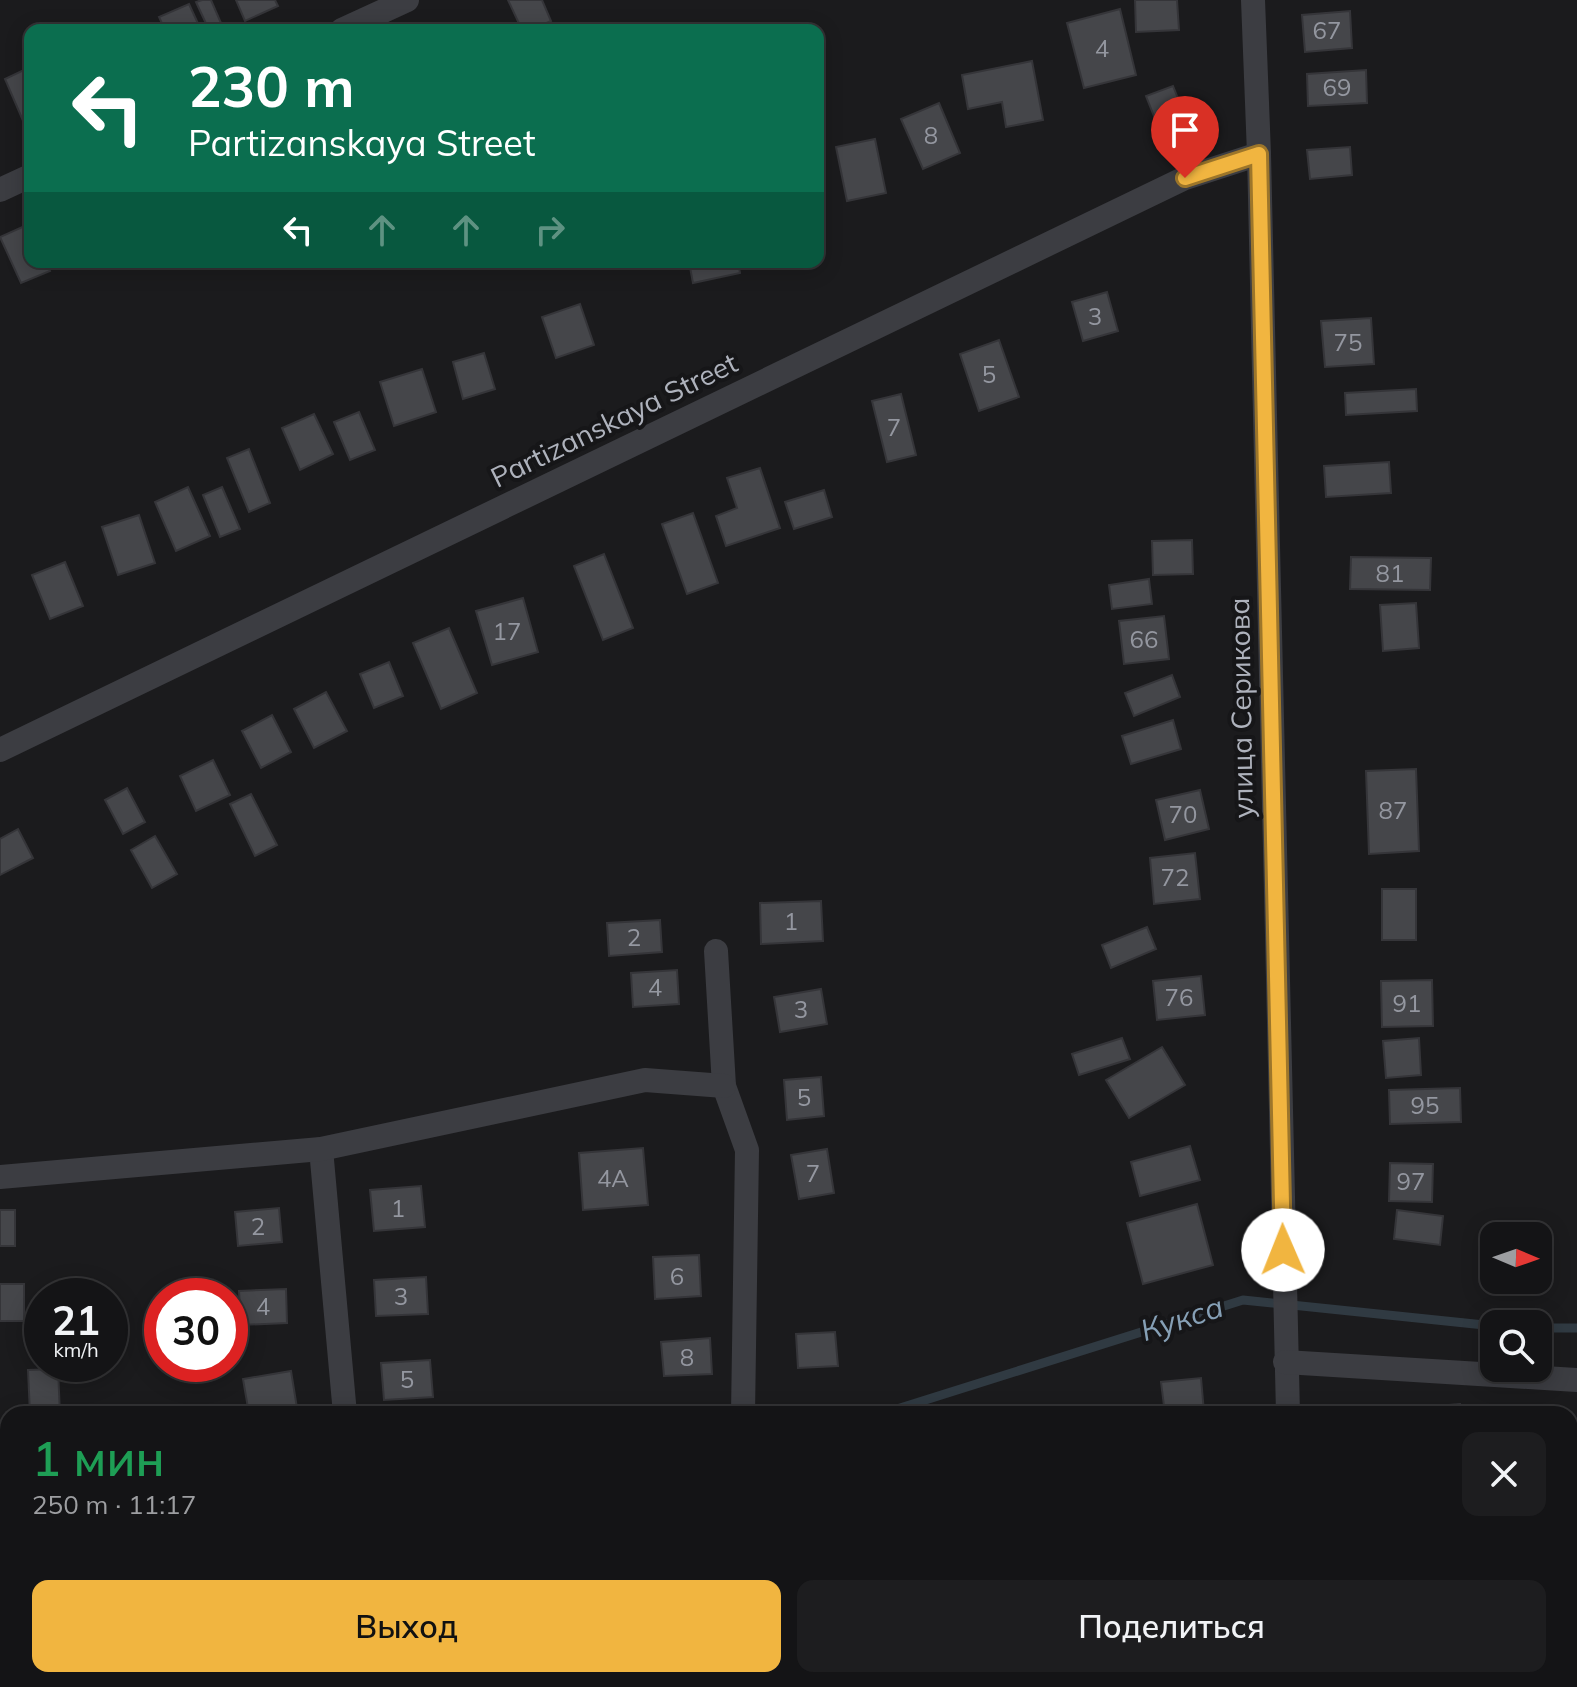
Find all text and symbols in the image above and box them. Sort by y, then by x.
house number: 67 [1313,15,1341,45]
house number: 4 [1095,33,1109,63]
text: 230 m [188,51,355,121]
icon: left [56,56,160,160]
house number: 69 [1323,72,1351,102]
pin [1151,96,1219,178]
icon: arrive [1163,108,1207,152]
text: Partizanskaya Street [188,120,536,165]
house number: 8 [924,120,938,150]
icon: left [276,208,320,252]
icon: ahead [360,208,404,252]
icon: ahead [444,208,488,252]
icon: right [528,208,572,252]
house number: 3 [1088,301,1102,331]
house number: 75 [1334,327,1362,357]
street label: Partizanskaya Street [485,344,743,495]
house number: 5 [982,359,996,389]
house number: 7 [887,412,901,442]
house number: 81 [1376,558,1404,588]
street label: улица Серикова [1221,597,1260,819]
house number: 17 [493,616,521,646]
house number: 66 [1130,624,1158,654]
house number: 87 [1379,795,1407,825]
house number: 70 [1169,799,1197,829]
house number: 72 [1161,862,1189,892]
house number: 1 [784,906,798,936]
house number: 2 [627,922,641,952]
house number: 4 [648,972,662,1002]
house number: 76 [1165,982,1193,1012]
house number: 91 [1393,988,1421,1018]
house number: 3 [794,994,808,1024]
house number: 5 [797,1082,811,1112]
house number: 95 [1411,1090,1439,1120]
house number: 7 [806,1158,820,1188]
house number: 4А [597,1163,629,1193]
house number: 97 [1397,1166,1425,1196]
house number: 1 [391,1193,405,1223]
position arrow [1241,1208,1325,1292]
house number: 2 [251,1211,265,1241]
north arrow [1480,1222,1552,1294]
map controls [1480,1222,1552,1382]
house number: 6 [670,1261,684,1291]
speed limit sign: 30 [144,1278,248,1382]
house number: 3 [394,1281,408,1311]
water label: Кукса [1135,1287,1228,1349]
house number: 4 [256,1291,270,1321]
text: 21 [52,1295,100,1345]
button: search [1480,1310,1552,1382]
text: km/h [53,1337,99,1362]
house number: 8 [680,1342,694,1372]
house number: 5 [400,1364,414,1394]
text: 1 мин [32,1428,165,1488]
button: close [1462,1432,1546,1516]
text: 250 m · 11:17 [32,1488,196,1521]
button: Выход [32,1580,781,1672]
button: Поделиться [797,1580,1546,1672]

